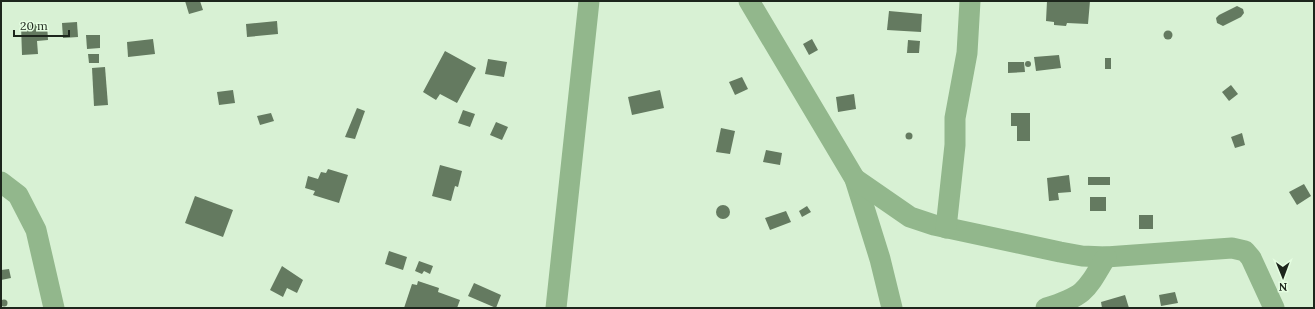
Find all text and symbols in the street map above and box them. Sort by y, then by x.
scale bar [14,12,69,38]
text: 20 m [20,18,48,33]
north arrow [1263,257,1303,297]
text: N [1278,280,1288,294]

